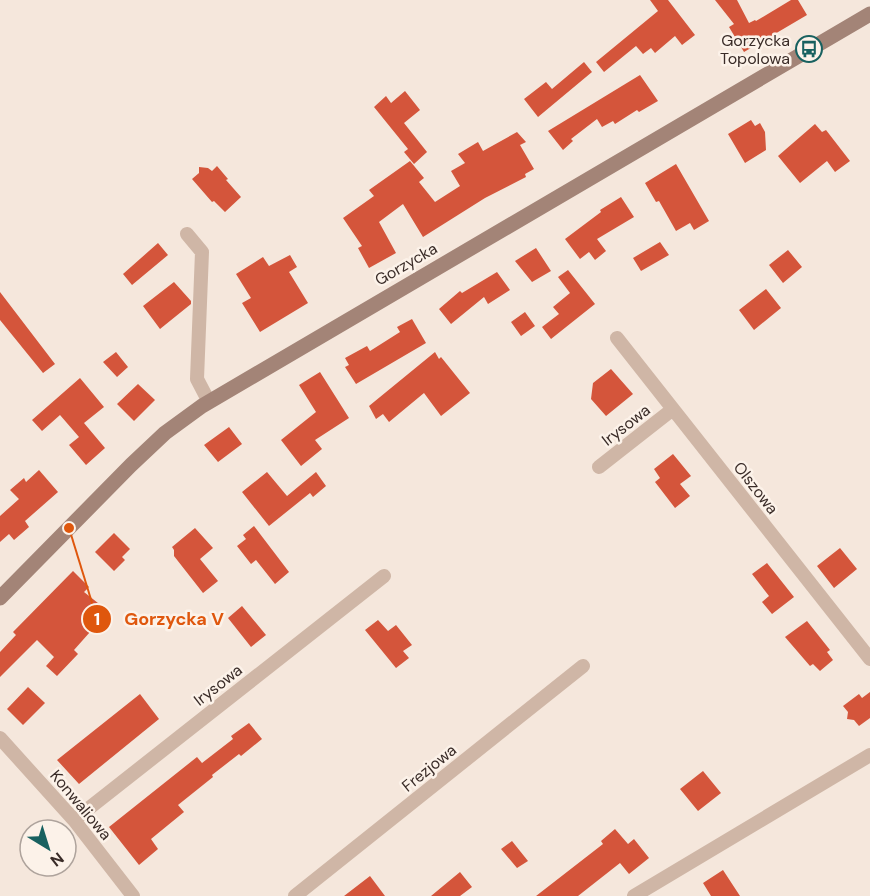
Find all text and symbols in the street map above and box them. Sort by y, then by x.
place label: Gorzycka Topolowa [720,30,790,69]
bus stop icon: Gorzycka Topolowa [794,34,824,64]
street label: Gorzycka [371,238,441,290]
street label: Irysowa [597,400,655,450]
street label: Olszowa [729,457,783,519]
callout: Gorzycka V [82,601,236,637]
text: 1 [94,607,100,631]
text: Gorzycka V [124,607,224,631]
street label: Irysowa [189,660,247,710]
street label: Frezjowa [397,740,461,796]
street label: Konwaliowa [46,766,116,844]
north arrow [18,818,78,878]
text: N [46,848,68,871]

